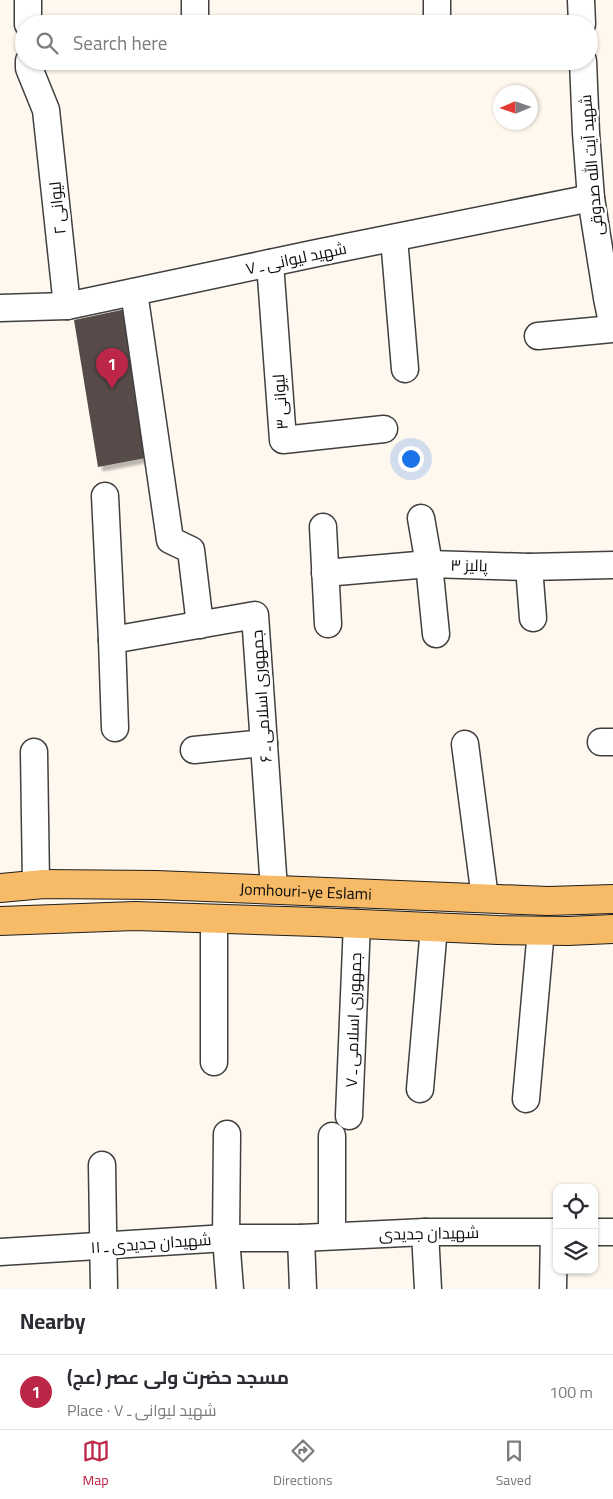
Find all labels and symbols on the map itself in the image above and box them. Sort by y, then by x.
north arrow [493,85,538,130]
street label: شهید آیت الله صدوقی [570,93,612,237]
street label: لیوانی ۲ [39,180,75,236]
street label: شهید لیوانی ـ ۷ [243,233,349,283]
pin: 1 [96,348,128,389]
street label: لیوانی ۳ [263,373,297,431]
your location [398,446,424,472]
street label: پالیز ۳ [450,550,489,580]
street label: جمهوری اسلامی ـ ۶ [241,629,281,763]
street label: Jomhouri-ye Eslami [239,873,372,909]
street label: جمهوری اسلامی ـ ۷ [336,952,370,1088]
street label: شهیدان جدیدی [379,1217,479,1249]
street label: شهیدان جدیدی ـ ۱۱ [90,1224,212,1262]

